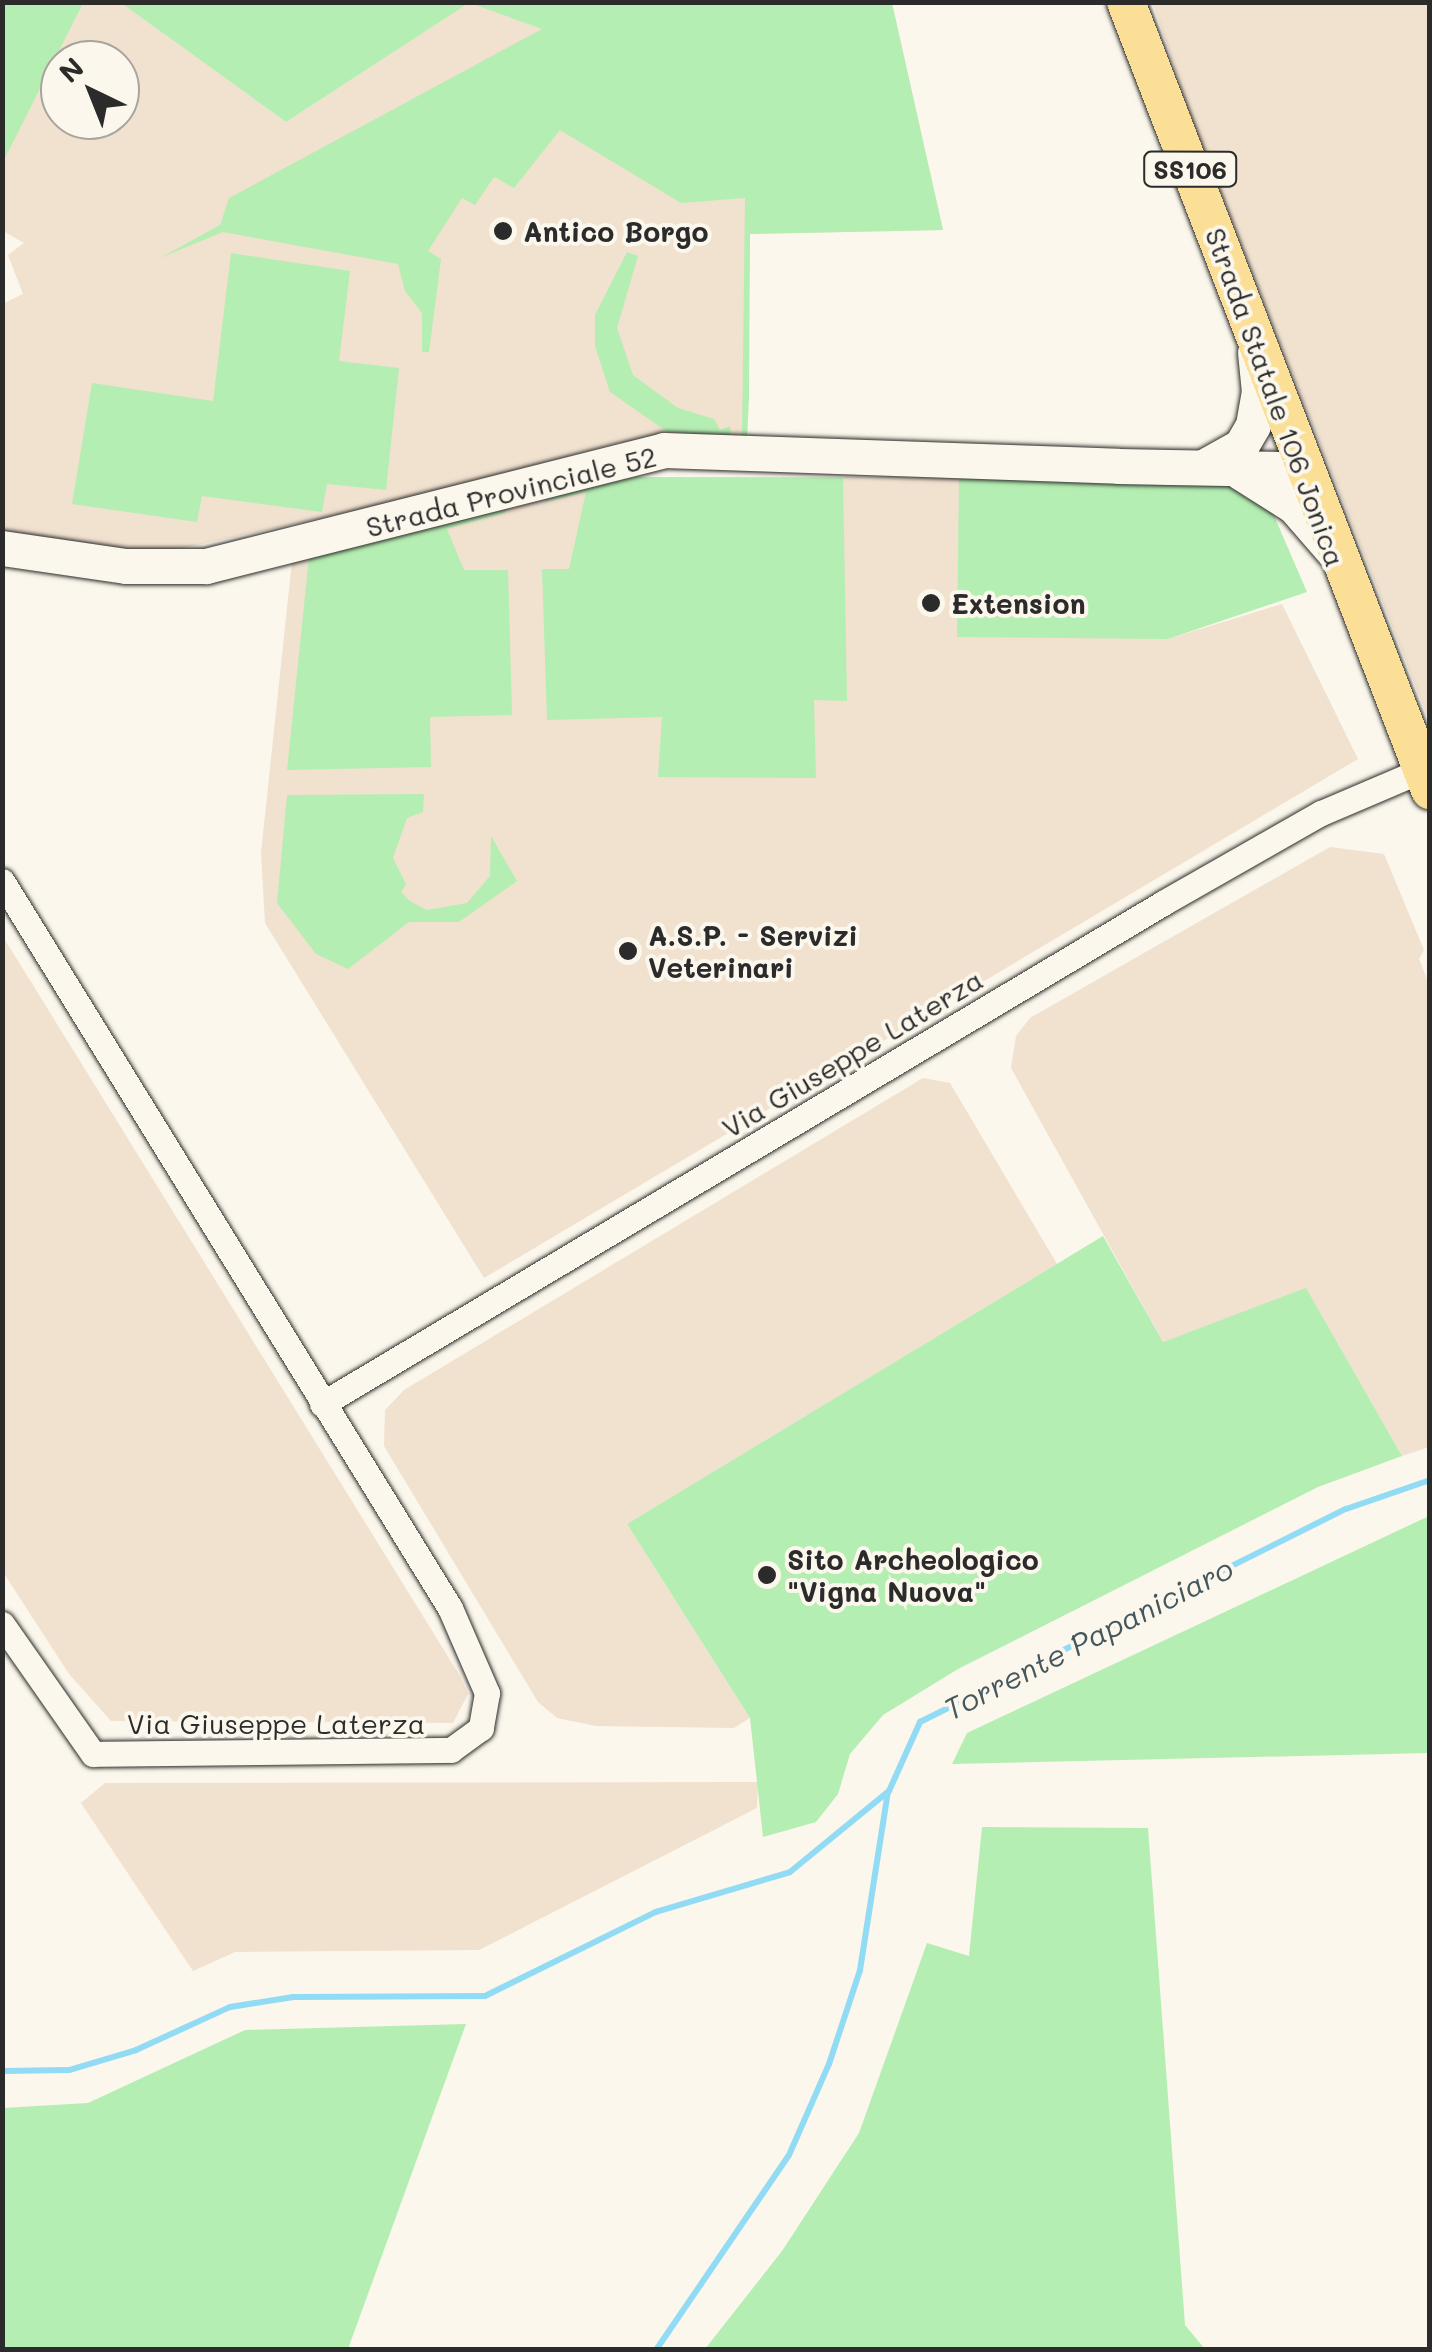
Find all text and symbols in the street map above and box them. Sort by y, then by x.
north arrow [40,40,140,140]
text: N [51,49,91,90]
road number: SS106 [1142,149,1238,189]
place label: Antico Borgo [523,214,708,248]
marker: Antico Borgo [492,220,514,242]
street label: Strada Statale 106 Jonica [1199,223,1353,571]
street label: Strada Provinciale 52 [362,439,660,543]
place label: Extension [951,586,1085,620]
marker: Extension [920,592,942,614]
place label: A.S.P. - Servizi Veterinari [648,918,858,984]
marker: A.S.P. - Servizi Veterinari [617,940,639,962]
street label: Via Giuseppe Laterza [716,962,988,1144]
place label: Sito Archeologico "Vigna Nuova" [787,1542,1039,1608]
water label: Torrente Papaniciaro [937,1549,1239,1727]
marker: Sito Archeologico "Vigna Nuova" [756,1564,778,1586]
street label: Via Giuseppe Laterza [127,1706,425,1740]

